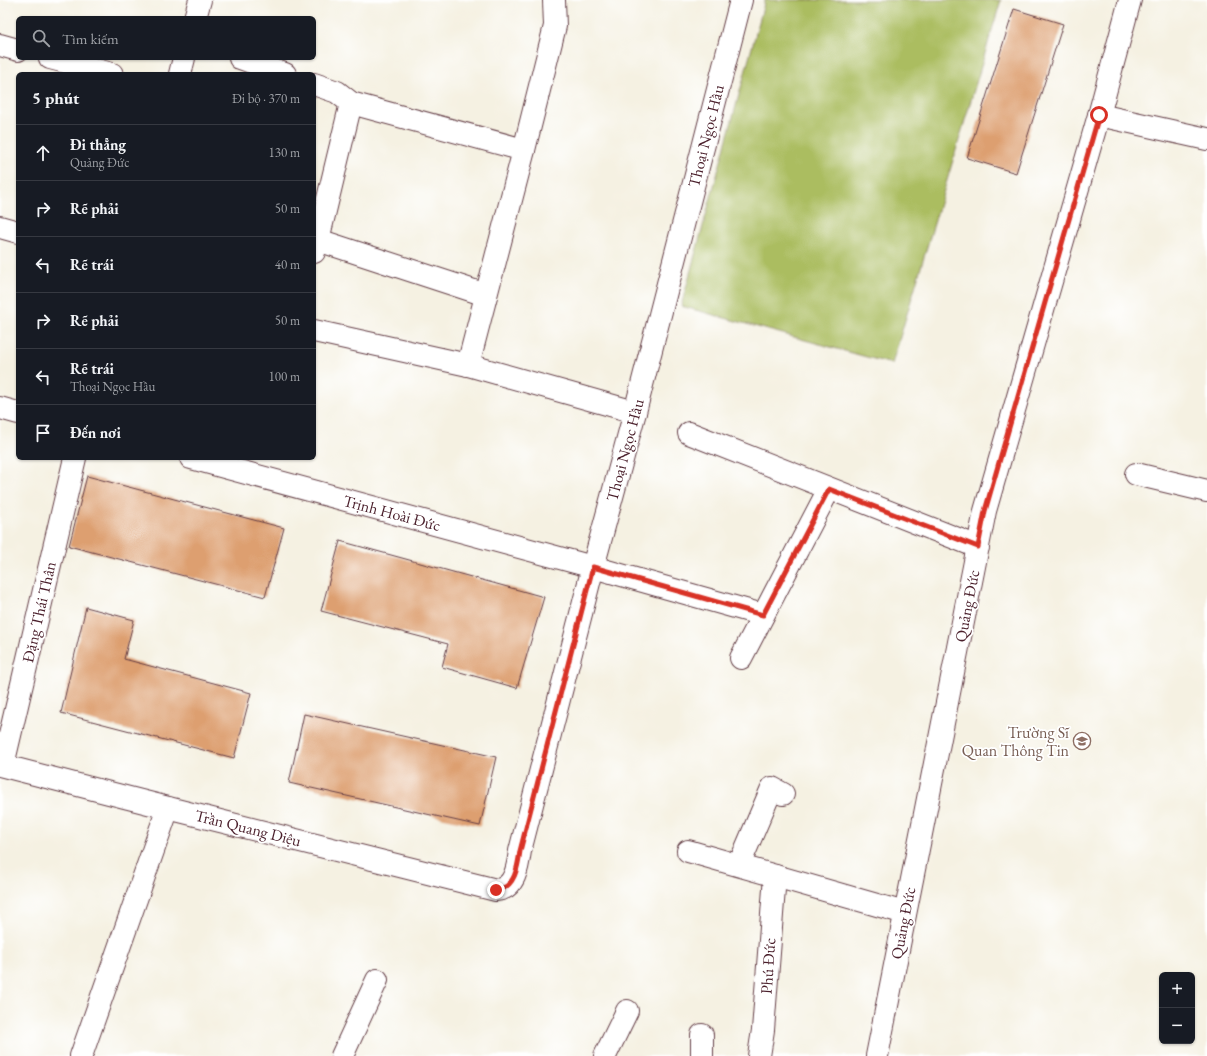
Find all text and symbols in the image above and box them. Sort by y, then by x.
search box [16,16,316,60]
icon: search [30,27,52,49]
text: Tìm kiếm [62,29,119,48]
street label: Thoại Ngọc Hầu [683,82,729,190]
text: 5 phút [32,87,79,109]
text: Đi bộ · 370 m [232,90,300,107]
route start [1090,106,1108,124]
text: Đi thẳng [70,135,126,154]
icon: ahead [32,142,54,164]
text: 130 m [269,144,300,161]
text: Quảng Đức [70,154,129,171]
icon: right [32,198,54,220]
text: Rẽ phải [70,199,119,218]
text: 50 m [275,200,300,217]
icon: left [32,254,54,276]
text: Rẽ trái [70,255,114,274]
text: 40 m [275,256,300,273]
icon: right [32,310,54,332]
text: Rẽ phải [70,311,119,330]
text: 50 m [275,312,300,329]
text: Rẽ trái [70,359,114,378]
icon: left [32,366,54,388]
text: 100 m [269,368,300,385]
text: Thoại Ngọc Hầu [70,378,155,395]
street label: Thoại Ngọc Hầu [601,396,649,503]
icon: arrive [32,422,54,444]
text: Đến nơi [70,423,121,442]
street label: Trịnh Hoài Đức [341,490,443,536]
street label: Đặng Thái Thân [17,559,61,665]
street label: Quảng Đức [950,568,984,644]
place label: Trường Sĩ Quan Thông Tin [962,722,1070,761]
school or university icon: Trường Sĩ Quan Thông Tin [1072,731,1092,751]
street label: Trần Quang Diệu [193,805,304,851]
route end [487,881,505,899]
street label: Quảng Đức [886,885,920,961]
street label: Phú Đức [756,937,780,995]
map controls [1159,972,1195,1044]
button: + [1159,972,1195,1008]
button: − [1159,1008,1195,1044]

